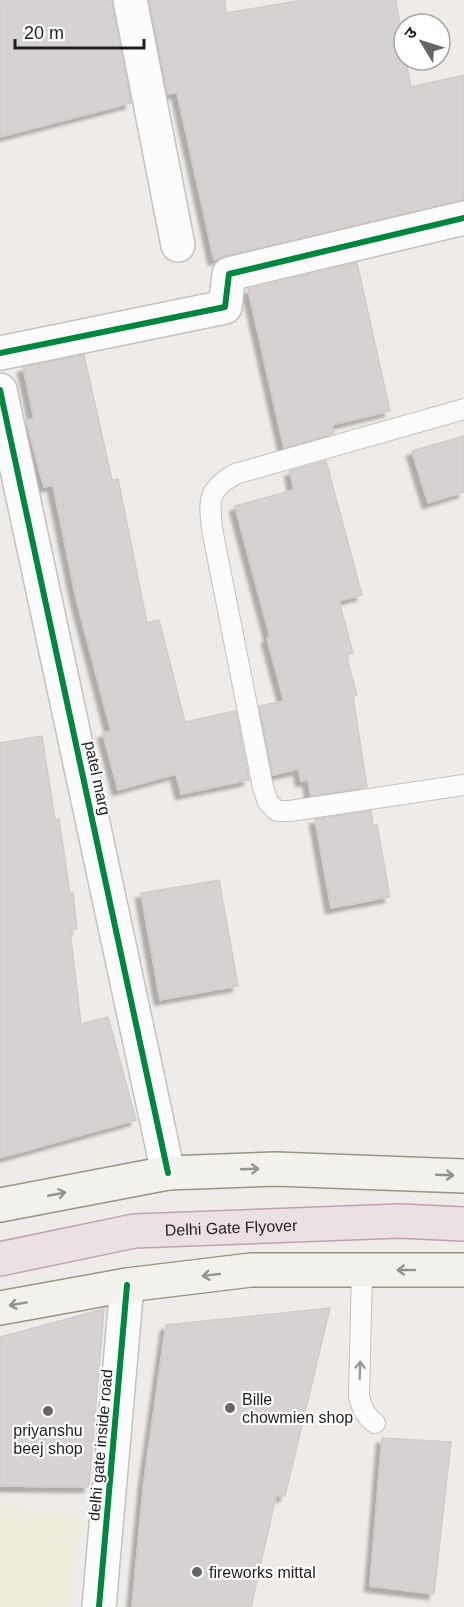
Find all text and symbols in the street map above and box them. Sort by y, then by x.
scale bar [15,12,144,50]
north arrow [392,12,452,72]
text: 20 m [24,23,64,43]
text: उ [401,24,421,42]
street label: patel marg [81,739,114,817]
one-way arrow [240,1164,260,1175]
one-way arrow [435,1170,455,1181]
one-way arrow [47,1188,67,1199]
street label: Delhi Gate Flyover [164,1217,298,1239]
one-way arrow [396,1264,416,1276]
one-way arrow [201,1270,221,1281]
one-way arrow [9,1299,28,1310]
one-way arrow [355,1360,366,1380]
street label: delhi gate inside road [85,1369,116,1522]
place label: Bille chowmien shop [242,1391,353,1426]
marker: Bille chowmien shop [223,1401,237,1415]
marker: priyanshu beej shop [41,1404,55,1418]
place label: priyanshu beej shop [13,1422,83,1457]
place label: fireworks mittal [209,1564,316,1581]
marker: fireworks mittal [190,1565,204,1579]

